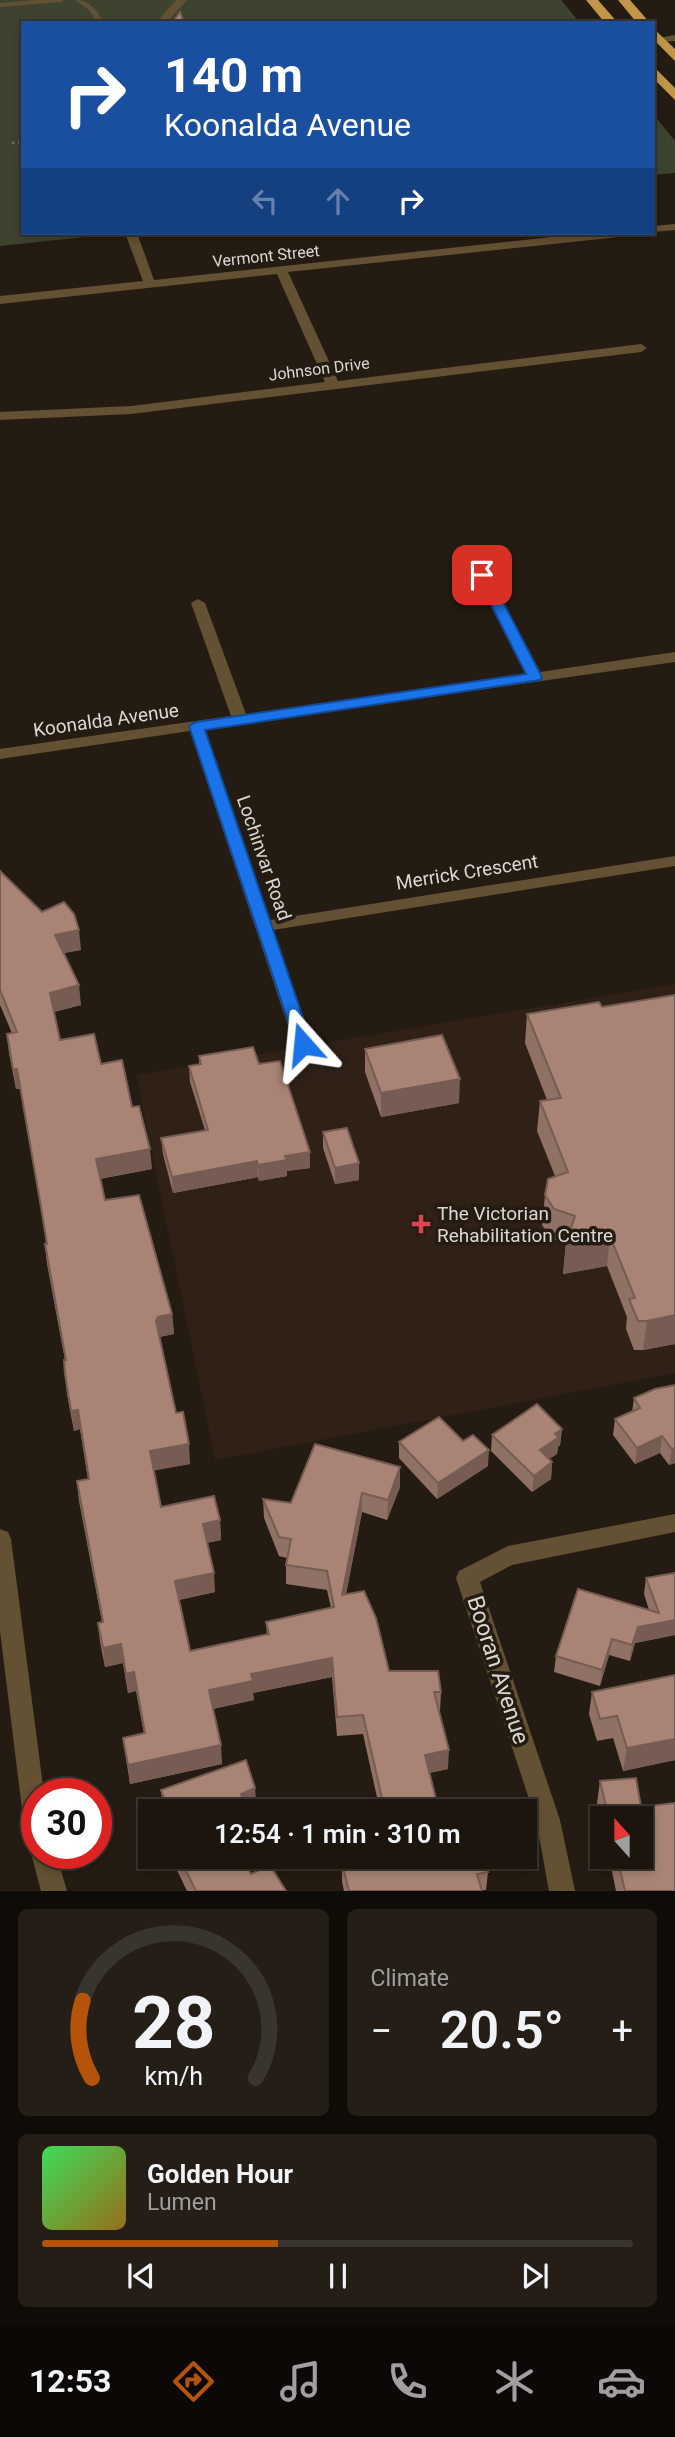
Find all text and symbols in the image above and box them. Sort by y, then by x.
text: 140 m [164,47,303,104]
icon: right [49,49,140,140]
text: Koonalda Avenue [164,106,411,144]
icon: left [246,182,284,220]
icon: ahead [319,182,357,220]
icon: right [392,182,430,220]
street label: Vermont Street [212,241,320,271]
street label: Johnson Drive [267,353,371,385]
pin [452,545,512,605]
icon: arrive [463,556,501,594]
street label: Koonalda Avenue [32,698,180,742]
street label: Lochinvar Road [232,792,296,924]
street label: Merrick Crescent [394,849,540,895]
position arrow [266,1007,340,1081]
place label: The Victorian Rehabilitation Centre [437,1202,613,1247]
marker: The Victorian Rehabilitation Centre [411,1214,431,1234]
street label: Booran Avenue [461,1593,535,1747]
speed limit sign: 30 [21,1778,112,1869]
north arrow [590,1806,653,1869]
map controls [590,1806,653,1869]
text: 12:54 · 1 min · 310 m [214,1819,461,1849]
text: Climate [371,1965,449,1992]
text: 28 [131,1981,215,2067]
text: 20.5° [440,2000,564,2061]
text: − [371,2009,392,2053]
text: + [611,2009,633,2053]
text: km/h [144,2062,203,2091]
text: Golden Hour [147,2159,293,2189]
text: Lumen [147,2189,217,2216]
icon: previous [122,2257,160,2295]
icon: pause [319,2257,357,2295]
icon: next [516,2257,554,2295]
icon: directions [169,2357,218,2406]
icon: music [276,2357,325,2406]
icon: phone [383,2357,432,2406]
icon: climate [490,2357,539,2406]
icon: car [597,2357,646,2406]
text: 12:53 [29,2362,111,2400]

